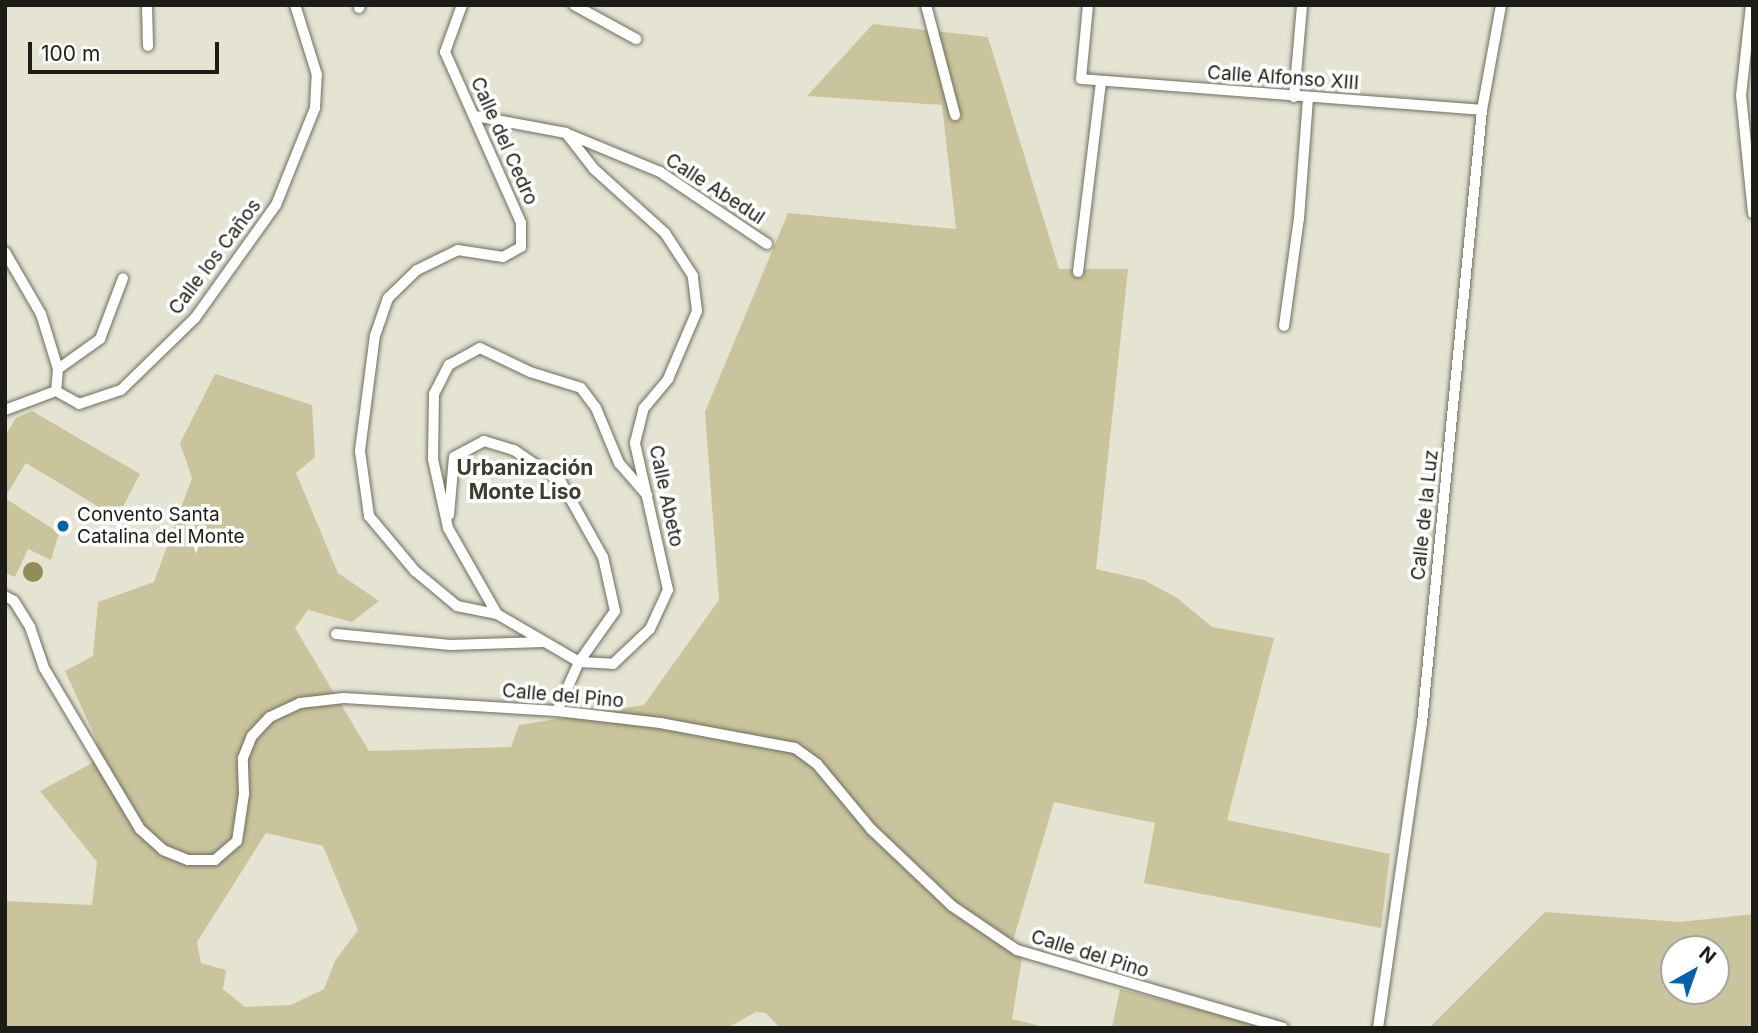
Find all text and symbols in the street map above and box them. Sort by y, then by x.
scale bar [32,28,222,72]
text: 100 m [41,41,100,66]
street label: Calle Alfonso XIII [1206,61,1360,95]
street label: Calle del Cedro [466,73,542,209]
street label: Calle Abedul [661,149,769,229]
street label: Calle los Caños [164,195,266,319]
street label: Calle Abeto [644,443,688,549]
street label: Calle de la Luz [1407,449,1443,581]
district label: Urbanización Monte Liso [457,455,593,505]
place label: Convento Santa Catalina del Monte [77,504,245,548]
marker: Convento Santa Catalina del Monte [55,518,71,534]
street label: Calle del Pino [501,679,625,713]
street label: Calle del Pino [1028,925,1152,983]
north arrow [1660,935,1730,1005]
text: N [1695,942,1720,969]

